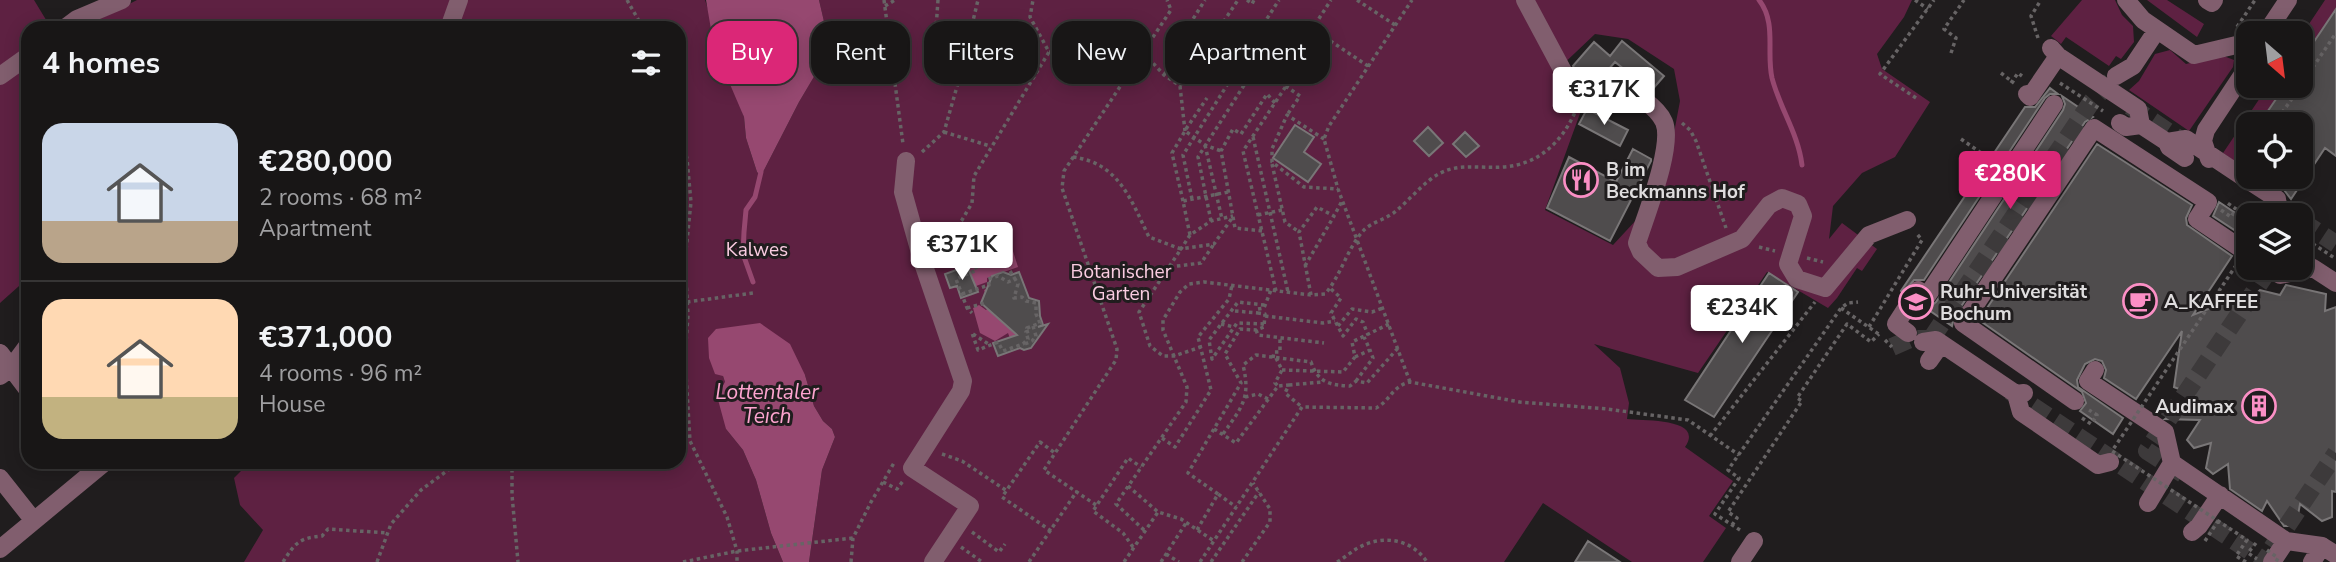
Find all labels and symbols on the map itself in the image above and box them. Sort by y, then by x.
north arrow [2236,21,2314,98]
pin: €317K [1555,68,1653,127]
pin: €280K [1961,152,2059,211]
place label: B im Beckmanns Hof [1606,157,1746,205]
restaurant icon: B im Beckmanns Hof [1562,161,1600,199]
pin: €371K [913,222,1011,282]
park label: Kalwes [726,237,788,263]
park label: Botanischer Garten [1071,259,1172,307]
place label: Ruhr-Universität Bochum [1940,279,2088,327]
cafe icon: A_KAFFEE [2121,282,2159,320]
school or university icon: Ruhr-Universität Bochum [1897,283,1935,321]
pin: €234K [1693,286,1791,345]
place label: A_KAFFEE [2164,289,2258,315]
water label: Lottentaler Teich [715,378,819,430]
building icon: Audimax [2240,387,2278,425]
place label: Audimax [2155,394,2235,420]

